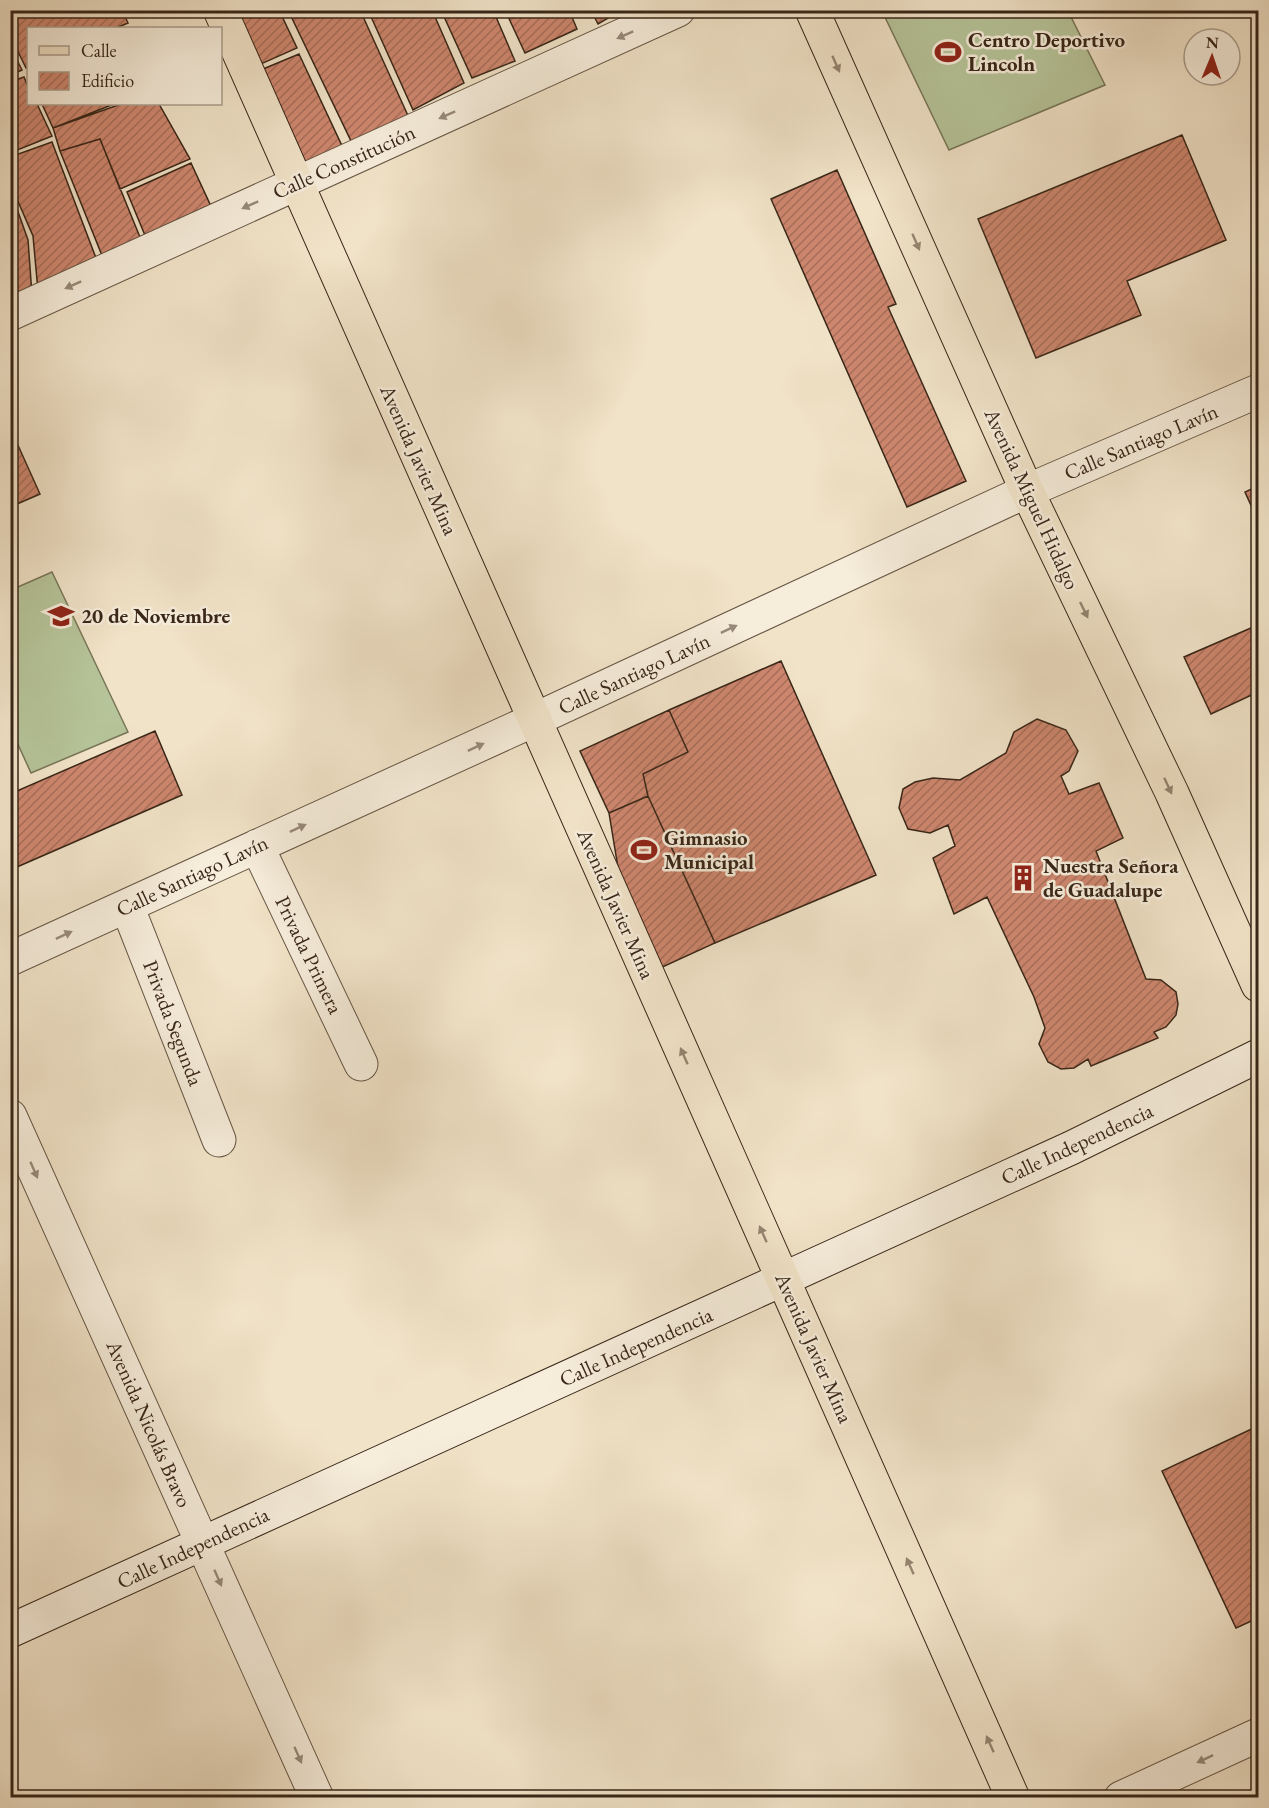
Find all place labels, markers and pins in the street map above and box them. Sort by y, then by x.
place label: Centro Deportivo Lincoln [968,26,1126,77]
sports icon: Centro Deportivo Lincoln [933,37,963,67]
school or university icon: 20 de Noviembre [46,601,76,631]
place label: 20 de Noviembre [81,602,231,629]
place label: Gimnasio Municipal [664,824,754,875]
sports icon: Gimnasio Municipal [629,835,659,865]
place label: Nuestra Señora de Guadalupe [1043,852,1179,903]
building icon: Nuestra Señora de Guadalupe [1008,863,1038,893]

